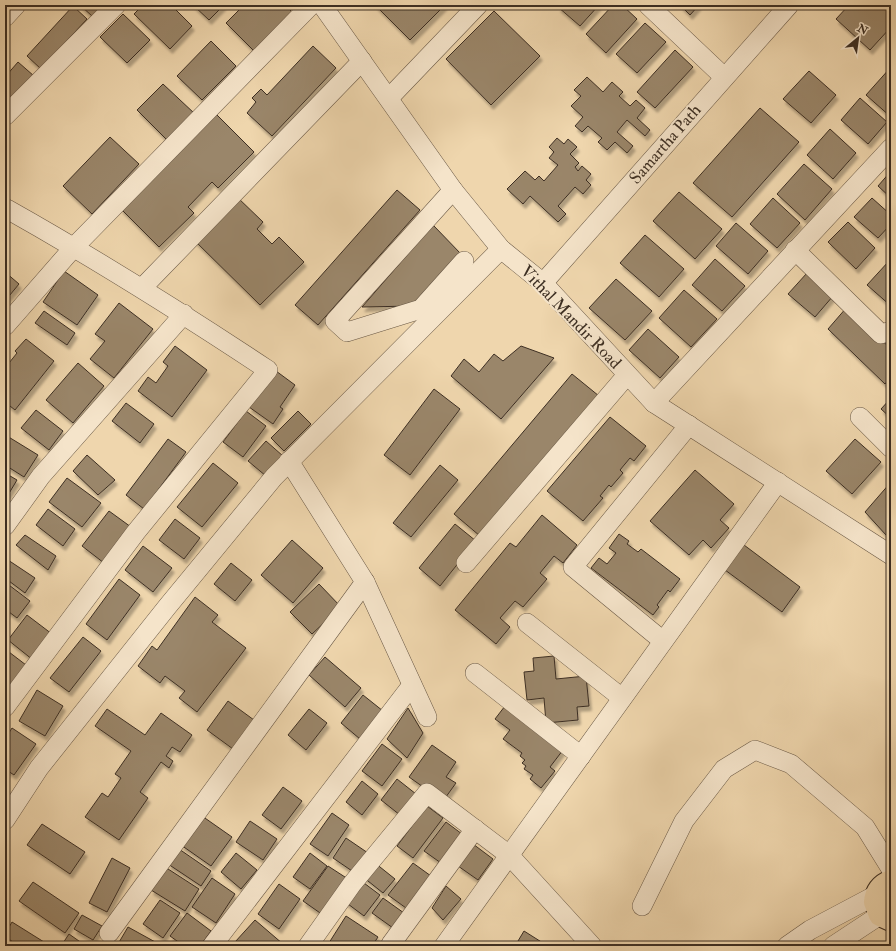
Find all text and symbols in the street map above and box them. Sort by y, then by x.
north arrow [838,18,878,58]
text: N [854,21,871,38]
street label: Samartha Path [625,100,705,188]
street label: Vithal Mandir Road [516,261,626,374]

